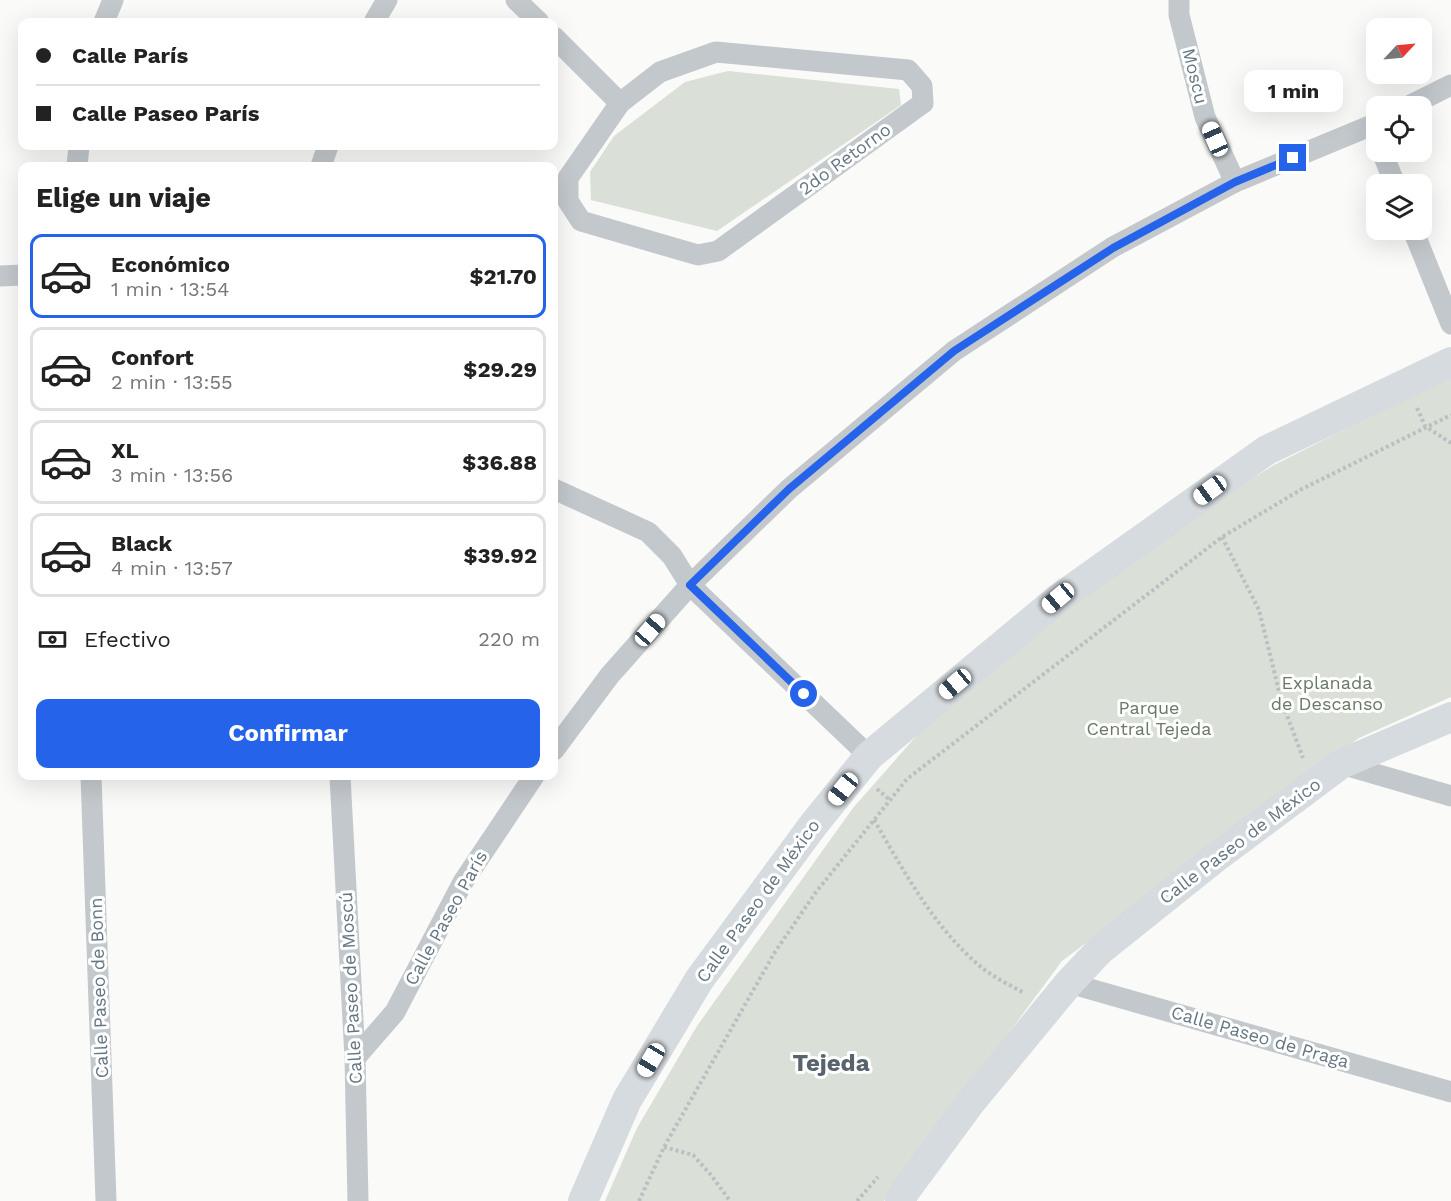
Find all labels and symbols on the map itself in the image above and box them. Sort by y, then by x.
north arrow [1366,18,1432,84]
street label: Moscu [1178,46,1213,106]
callout: 1 min [1244,71,1342,113]
street label: 2do Retorno [795,118,895,199]
car [1199,119,1231,159]
route end [1279,144,1306,171]
car [1190,472,1230,508]
car [1038,580,1078,616]
car [631,611,669,649]
car [935,666,975,702]
park label: Explanada de Descanso [1271,672,1383,714]
route start [790,680,817,707]
park label: Parque Central Tejeda [1086,697,1212,739]
car [825,769,861,809]
street label: Calle Paseo de México [1155,773,1324,908]
street label: Calle Paseo de México [691,815,824,986]
street label: Calle Paseo París [400,847,491,989]
street label: Calle Paseo de Moscú [335,891,366,1085]
street label: Calle Paseo de Bonn [85,897,112,1079]
street label: Calle Paseo de Praga [1169,1001,1351,1072]
car [634,1040,668,1080]
district label: Tejeda [792,1049,870,1077]

